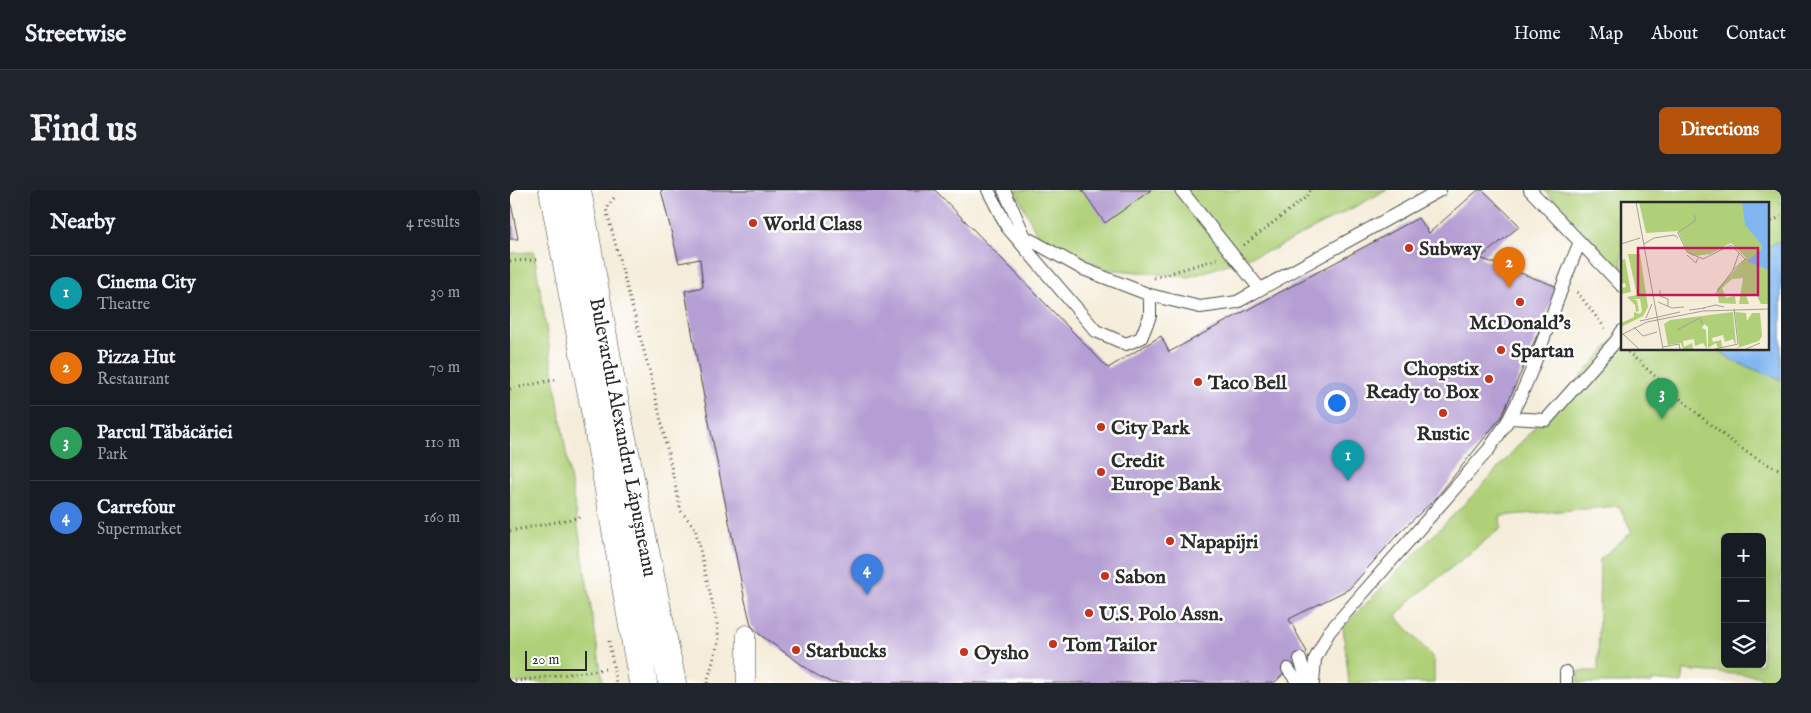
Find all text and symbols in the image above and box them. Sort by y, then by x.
text: Streetwise [25,19,126,50]
text: Home [1514,23,1561,46]
text: Map [1589,23,1623,46]
text: About [1651,23,1698,46]
text: Contact [1726,23,1786,46]
button: Directions [1659,107,1781,154]
text: Find us [30,108,137,153]
inset map [1621,202,1768,350]
text: Nearby [50,209,115,236]
place label: World Class [762,212,862,237]
text: 4 results [406,213,460,233]
marker: World Class [747,217,759,229]
place label: Subway [1419,237,1483,262]
marker: Subway [1403,242,1415,254]
pin: 2 [1493,247,1525,288]
text: Cinema City [97,271,196,295]
text: 1 [63,283,69,303]
text: 30 m [430,283,460,303]
text: Theatre [97,295,150,315]
street label: Bulevardul Alexandru Lăpușneanu [583,295,662,579]
marker: McDonald's [1514,296,1526,308]
place label: McDonald's [1469,311,1571,336]
place label: Spartan [1511,339,1575,364]
marker: Spartan [1495,344,1507,356]
text: Pizza Hut [97,346,175,370]
place label: Chopstix Ready to Box [1366,357,1479,405]
text: 2 [62,358,70,378]
text: 70 m [429,358,460,378]
text: Restaurant [97,370,170,390]
place label: Taco Bell [1207,371,1287,396]
marker: Chopstix Ready to Box [1483,373,1495,385]
marker: Taco Bell [1192,376,1204,388]
pin: 3 [1646,378,1678,419]
your location [1324,390,1350,416]
marker: Rustic [1437,407,1449,419]
place label: City Park [1111,416,1191,441]
text: Parcul Tăbăcăriei [97,421,233,445]
marker: City Park [1095,421,1107,433]
place label: Rustic [1416,422,1470,447]
text: 3 [63,433,69,453]
text: 110 m [424,433,460,453]
pin: 1 [1332,440,1364,481]
text: Park [97,445,127,465]
place label: Credit Europe Bank [1111,449,1222,497]
marker: Credit Europe Bank [1095,466,1107,478]
text: Carrefour [97,496,175,520]
text: 4 [62,508,70,528]
text: 160 m [424,508,460,528]
text: Supermarket [97,520,182,540]
place label: Napapijri [1179,530,1259,555]
map controls [1721,533,1766,668]
button: + [1721,533,1766,578]
marker: Napapijri [1164,535,1176,547]
pin: 4 [851,554,883,595]
place label: Sabon [1115,565,1166,590]
marker: Sabon [1099,570,1111,582]
button: − [1721,578,1766,623]
place label: U.S. Polo Assn. [1098,602,1223,627]
marker: U.S. Polo Assn. [1083,607,1095,619]
button: layers [1721,623,1766,668]
place label: Tom Tailor [1062,633,1158,658]
marker: Tom Tailor [1047,638,1059,650]
place label: Starbucks [806,639,886,664]
place label: Oysho [974,641,1029,666]
marker: Starbucks [790,644,802,656]
marker: Oysho [958,646,970,658]
scale bar [525,648,588,671]
text: 20 m [532,651,559,669]

